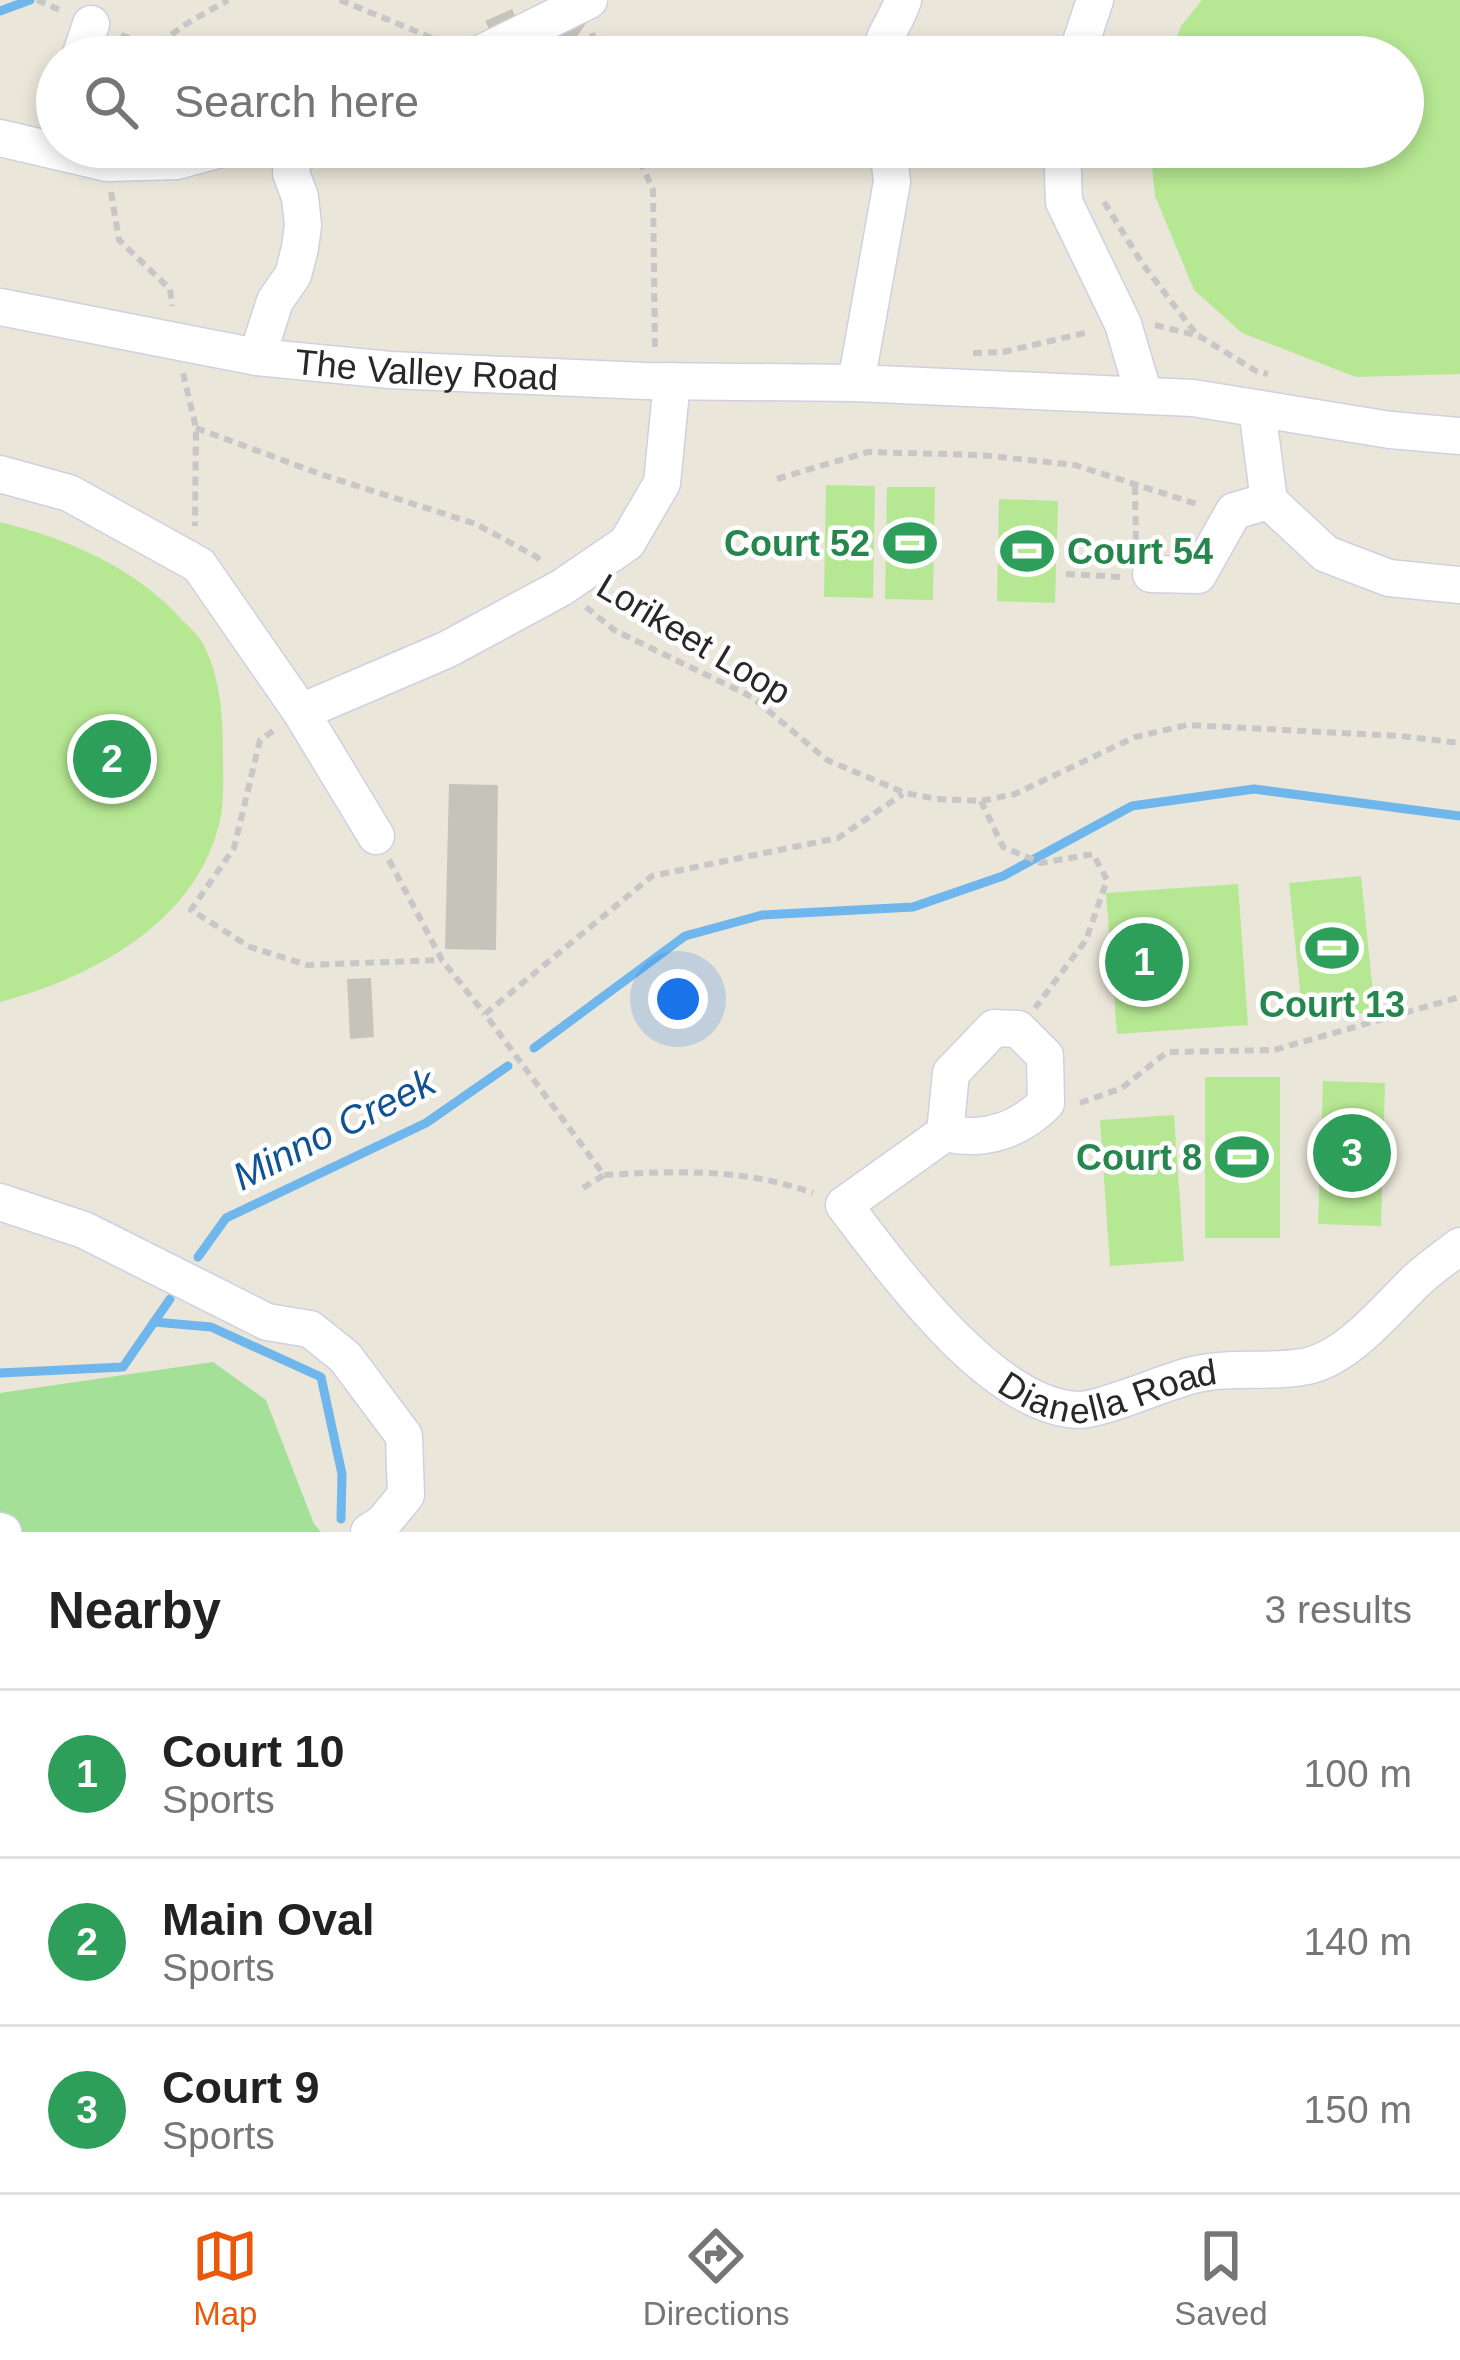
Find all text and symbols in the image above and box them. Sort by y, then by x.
search box [36,36,1424,168]
icon: search [78,69,144,135]
text: Search here [174,76,419,127]
street label: The Valley Road [293,340,559,398]
sports icon: Court 52 [881,514,939,572]
sports icon: Court 54 [998,522,1056,580]
place label: Court 52 [724,523,870,564]
place label: Court 54 [1067,531,1213,572]
street label: Lorikeet Loop [590,565,798,713]
pin: 2 [73,714,151,804]
pin: 1 [1105,917,1183,1007]
sports icon: Court 13 [1303,919,1361,977]
your location [648,969,708,1029]
place label: Court 13 [1259,984,1405,1025]
water label: Minno Creek [226,1059,444,1198]
pin: 3 [1313,1108,1391,1198]
sports icon: Court 8 [1213,1128,1271,1186]
place label: Court 8 [1076,1137,1202,1178]
street label: Dianella Road [992,1351,1219,1431]
text: Nearby [48,1582,221,1639]
text: 3 results [1265,1588,1412,1631]
text: Court 10 [162,1726,345,1777]
text: 1 [76,1752,98,1795]
text: 100 m [1304,1752,1412,1795]
text: Sports [162,1778,275,1821]
text: Main Oval [162,1894,375,1945]
text: 2 [76,1920,98,1963]
text: 140 m [1304,1920,1412,1963]
text: Sports [162,1946,275,1989]
text: Court 9 [162,2062,320,2113]
text: 3 [76,2088,98,2131]
text: 150 m [1304,2088,1412,2131]
text: Sports [162,2114,275,2157]
tab: Map [192,2223,258,2333]
tab: Directions [643,2223,790,2333]
tab: Saved [1174,2223,1268,2333]

